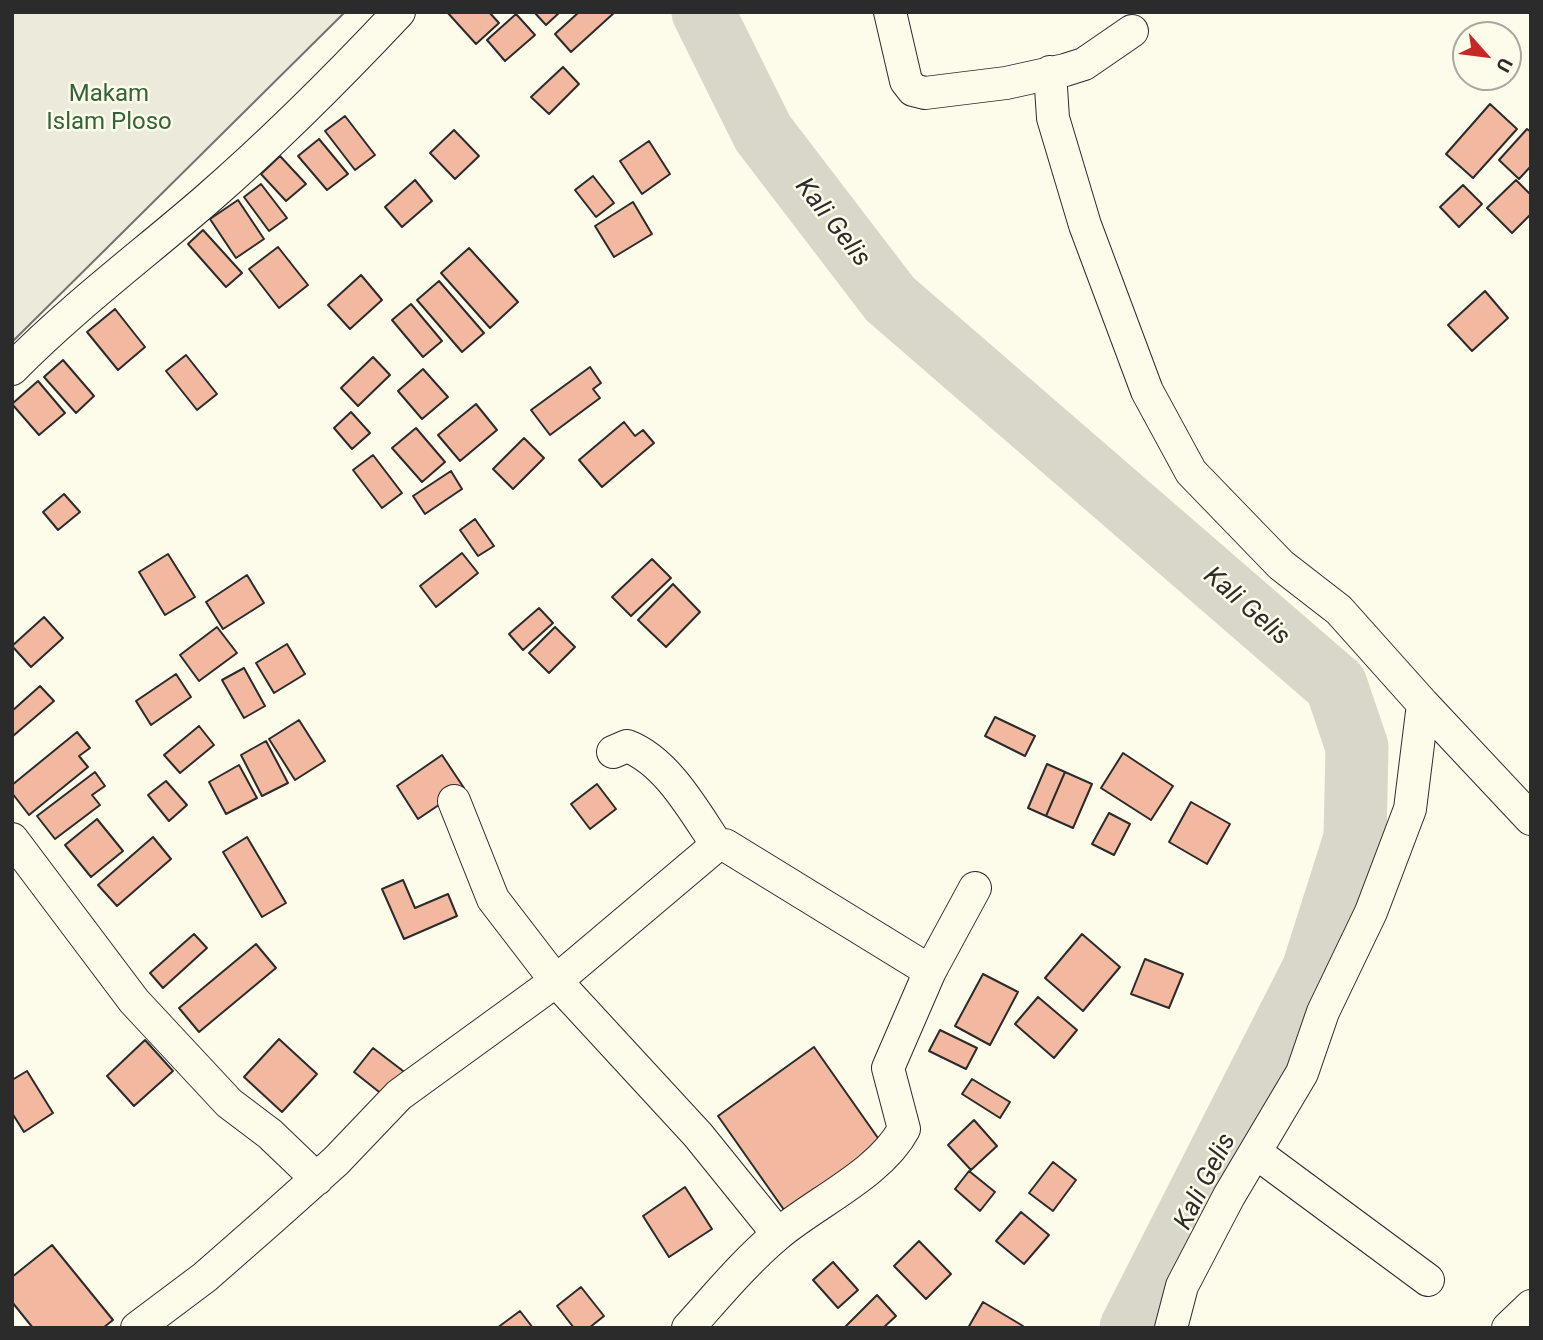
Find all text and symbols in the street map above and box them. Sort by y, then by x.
north arrow [1452,21,1522,91]
text: U [1491,54,1517,76]
park label: Makam Islam Ploso [46,81,172,137]
water label: Kali Gelis [788,172,876,274]
water label: Kali Gelis [1197,561,1295,653]
water label: Kali Gelis [1168,1129,1244,1235]

